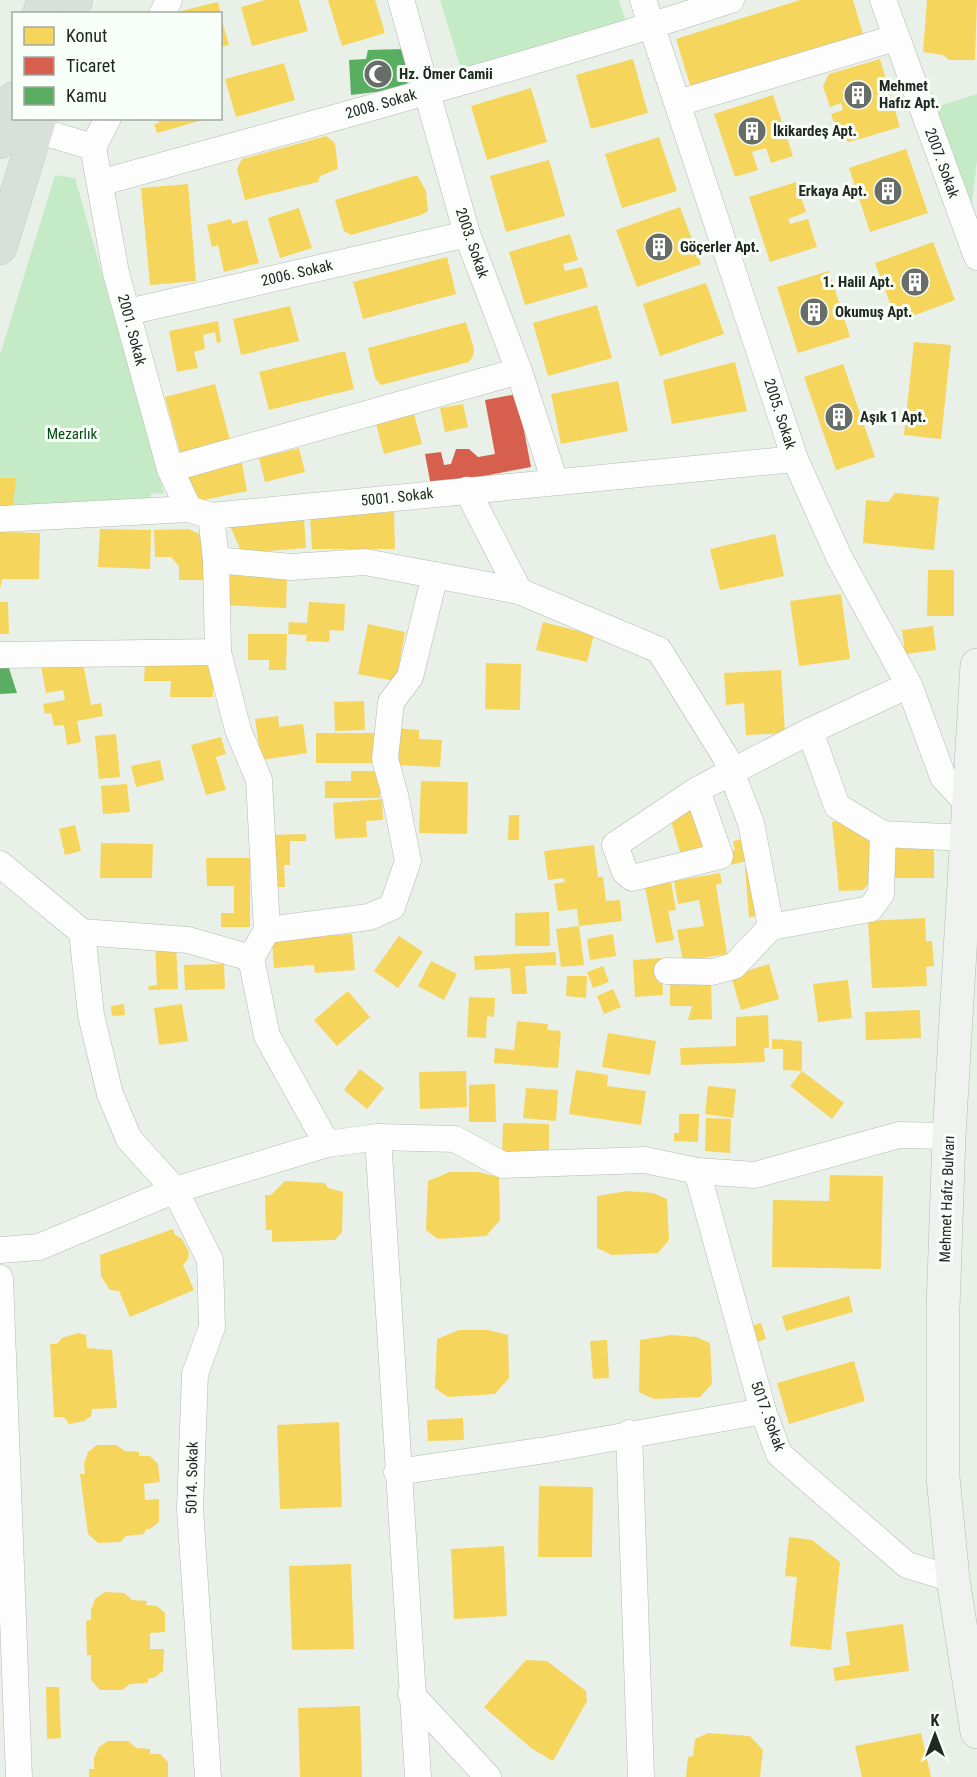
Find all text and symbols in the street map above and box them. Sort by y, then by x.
legend [12,12,222,120]
text: Konut [66,25,107,46]
text: Ticaret [66,55,116,76]
mosque icon: Hz. Ömer Camii [362,58,394,90]
place label: Hz. Ömer Camii [399,65,493,83]
place label: Mehmet Hafız Apt. [879,77,939,112]
building icon: Mehmet Hafız Apt. [842,79,874,111]
text: Kamu [66,85,107,106]
street label: 2008. Sokak [343,85,419,123]
building icon: İkikardeş Apt. [736,115,768,147]
place label: İkikardeş Apt. [773,122,857,140]
street label: 2007. Sokak [921,126,963,201]
building icon: Erkaya Apt. [872,175,904,207]
place label: Erkaya Apt. [798,182,867,200]
street label: 2003. Sokak [452,206,492,281]
building icon: Göçerler Apt. [643,231,675,263]
place label: Göçerler Apt. [680,238,760,256]
street label: 2006. Sokak [259,256,335,290]
building icon: 1. Halil Apt. [899,266,931,298]
place label: 1. Halil Apt. [823,273,894,291]
street label: 2001. Sokak [114,292,150,368]
building icon: Okumuş Apt. [798,296,830,328]
place label: Okumuş Apt. [835,303,912,321]
street label: 2005. Sokak [760,376,800,452]
building icon: Aşık 1 Apt. [823,401,855,433]
place label: Aşık 1 Apt. [860,408,926,426]
park label: Mezarlık [47,425,97,443]
street label: 5001. Sokak [360,484,434,510]
street label: Mehmet Hafız Bulvarı [936,1135,958,1263]
street label: 5017. Sokak [747,1379,789,1454]
street label: 5014. Sokak [182,1441,202,1515]
north arrow [905,1705,965,1765]
text: K [931,1711,940,1730]

